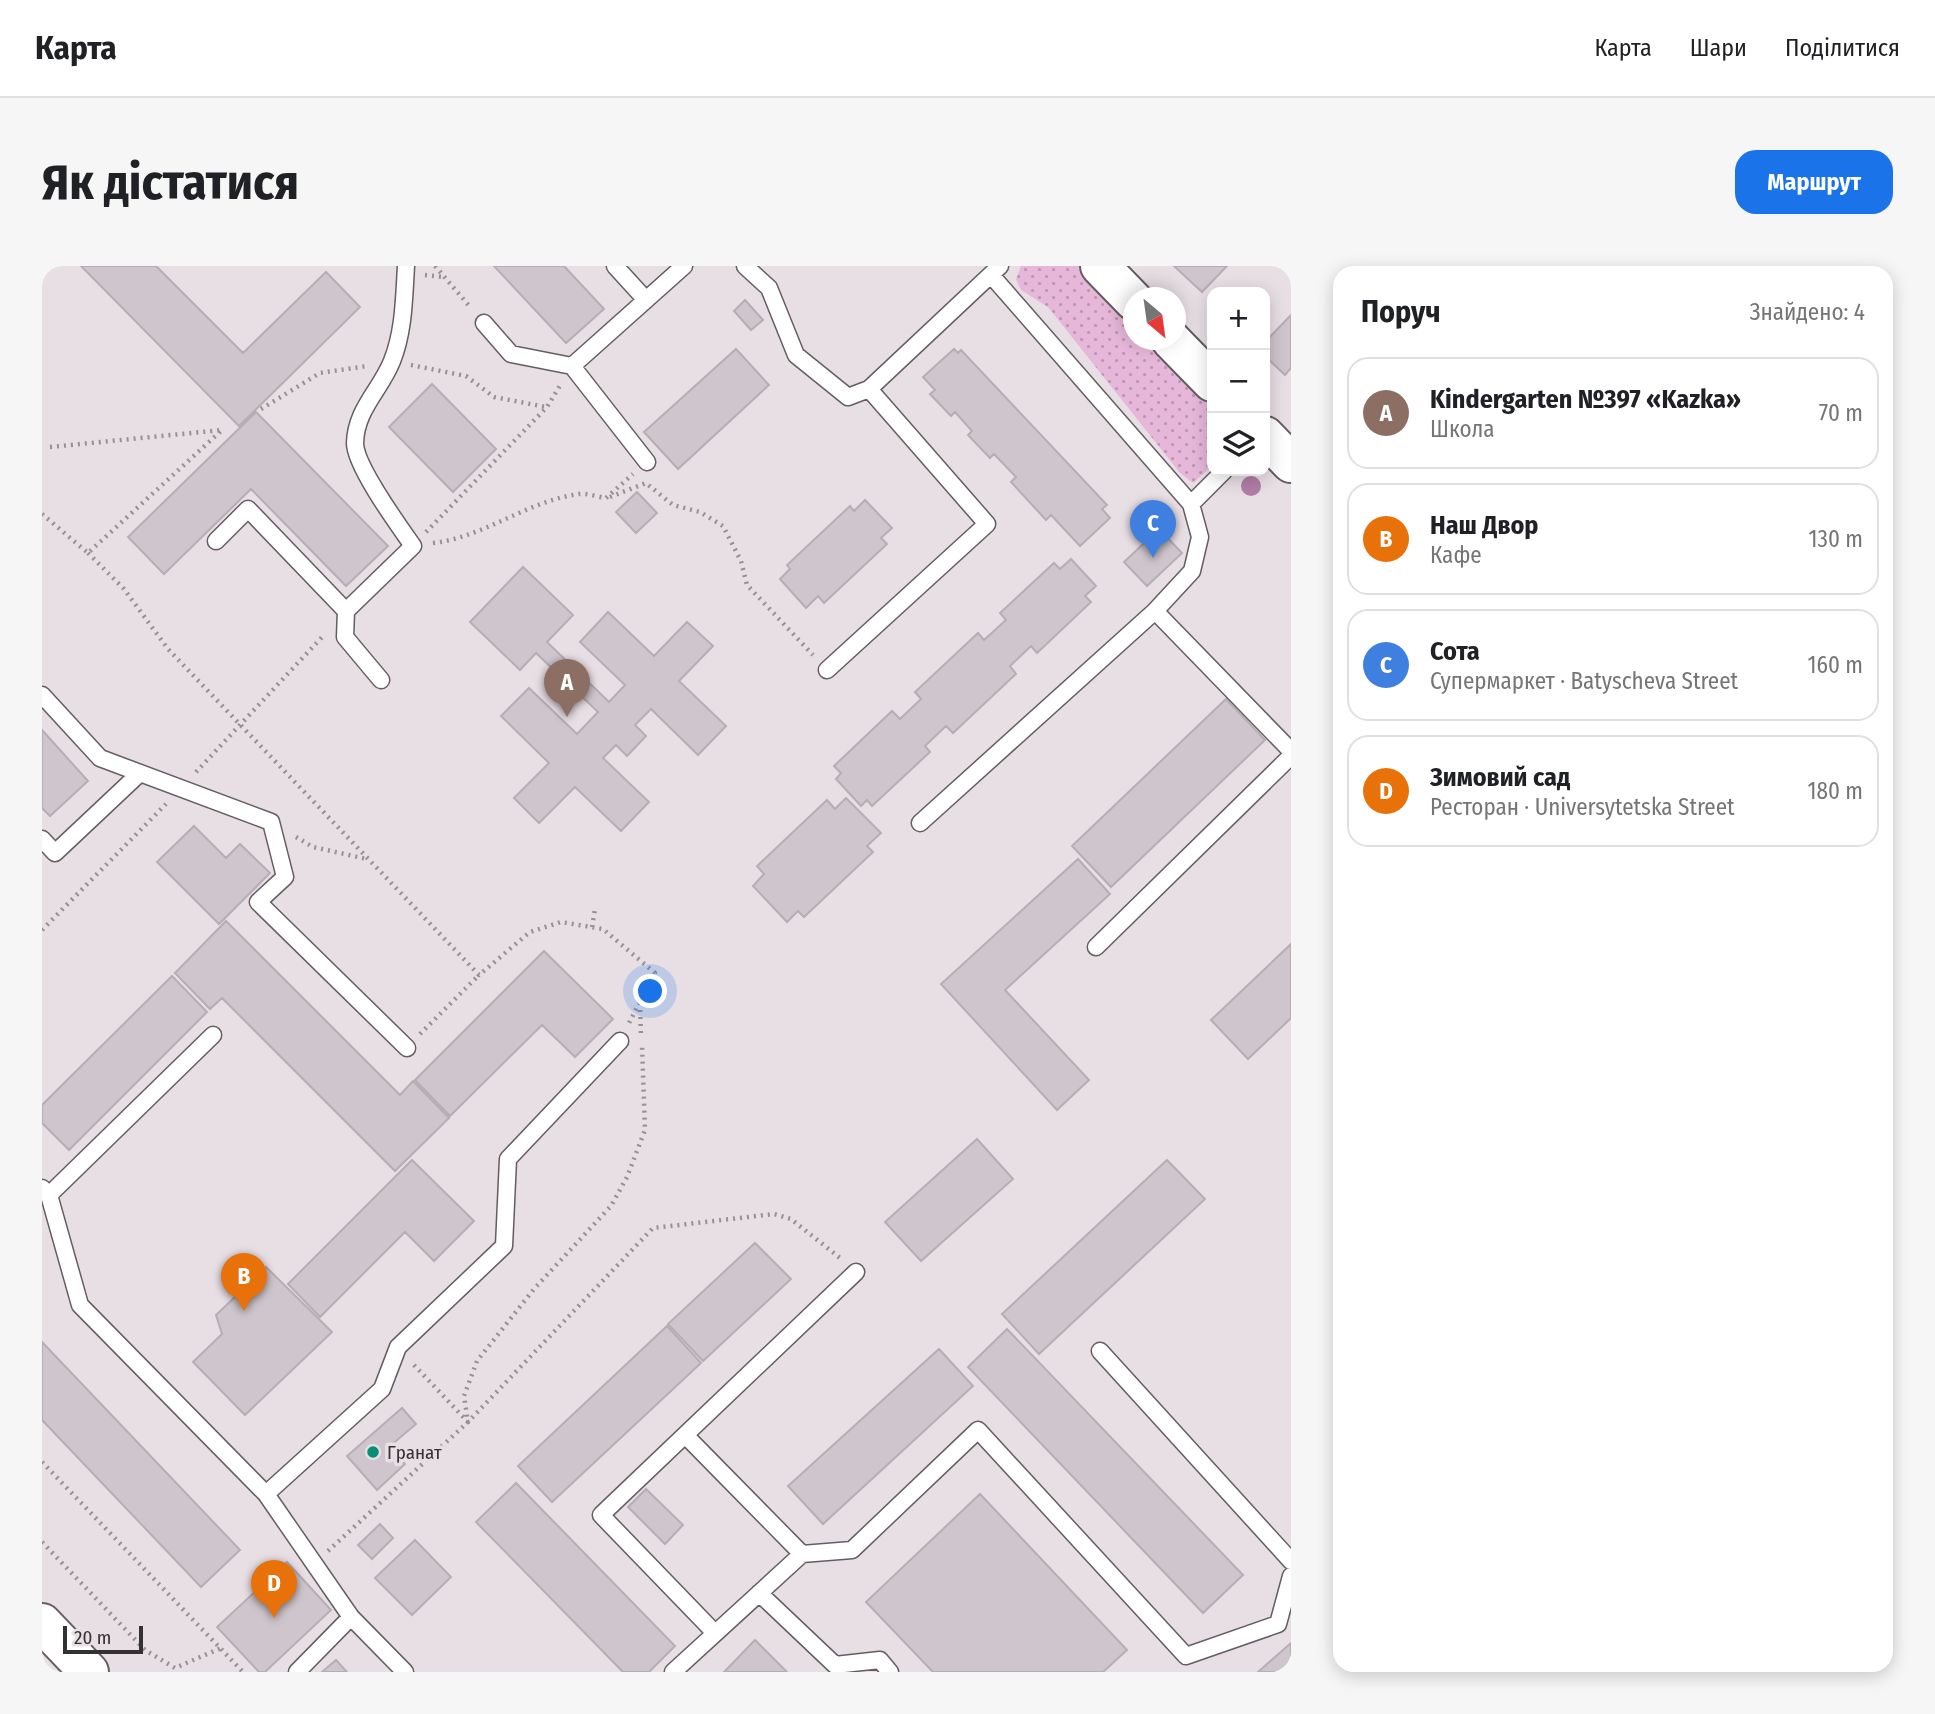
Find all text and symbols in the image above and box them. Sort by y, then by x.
text: Карта [35,28,117,68]
text: Карта [1594,34,1652,62]
text: Шари [1690,34,1747,62]
text: Поділитися [1785,34,1900,62]
button: Маршрут [1735,150,1893,214]
text: Як дістатися [42,153,299,212]
north arrow [1123,287,1186,350]
map controls [1207,287,1270,476]
button: + [1207,287,1270,350]
text: Поруч [1361,294,1440,330]
text: Знайдено: 4 [1750,298,1865,326]
button: − [1207,350,1270,413]
text: Kindergarten №397 «Kazka» [1430,384,1741,415]
text: A [1380,399,1392,427]
text: 70 m [1819,399,1863,427]
button: layers [1207,413,1270,476]
text: Школа [1430,415,1495,443]
pin: C [1130,500,1176,558]
text: Наш Двор [1430,510,1538,541]
text: B [1380,525,1392,553]
text: 130 m [1809,525,1863,553]
text: Кафе [1430,541,1482,569]
text: Сота [1430,636,1480,667]
text: C [1380,651,1392,679]
text: 160 m [1808,651,1863,679]
pin: A [544,659,590,717]
text: Супермаркет · Batyscheva Street [1430,667,1738,695]
text: Зимовий сад [1430,762,1570,793]
text: D [1379,777,1393,805]
text: 180 m [1807,777,1863,805]
text: Ресторан · Universytetska Street [1430,793,1735,821]
your location [633,974,667,1008]
pin: B [221,1253,267,1311]
place label: Гранат [387,1441,442,1464]
marker: Гранат [365,1444,381,1460]
pin: D [251,1560,297,1618]
scale bar [63,1623,144,1655]
text: 20 m [74,1626,111,1649]

